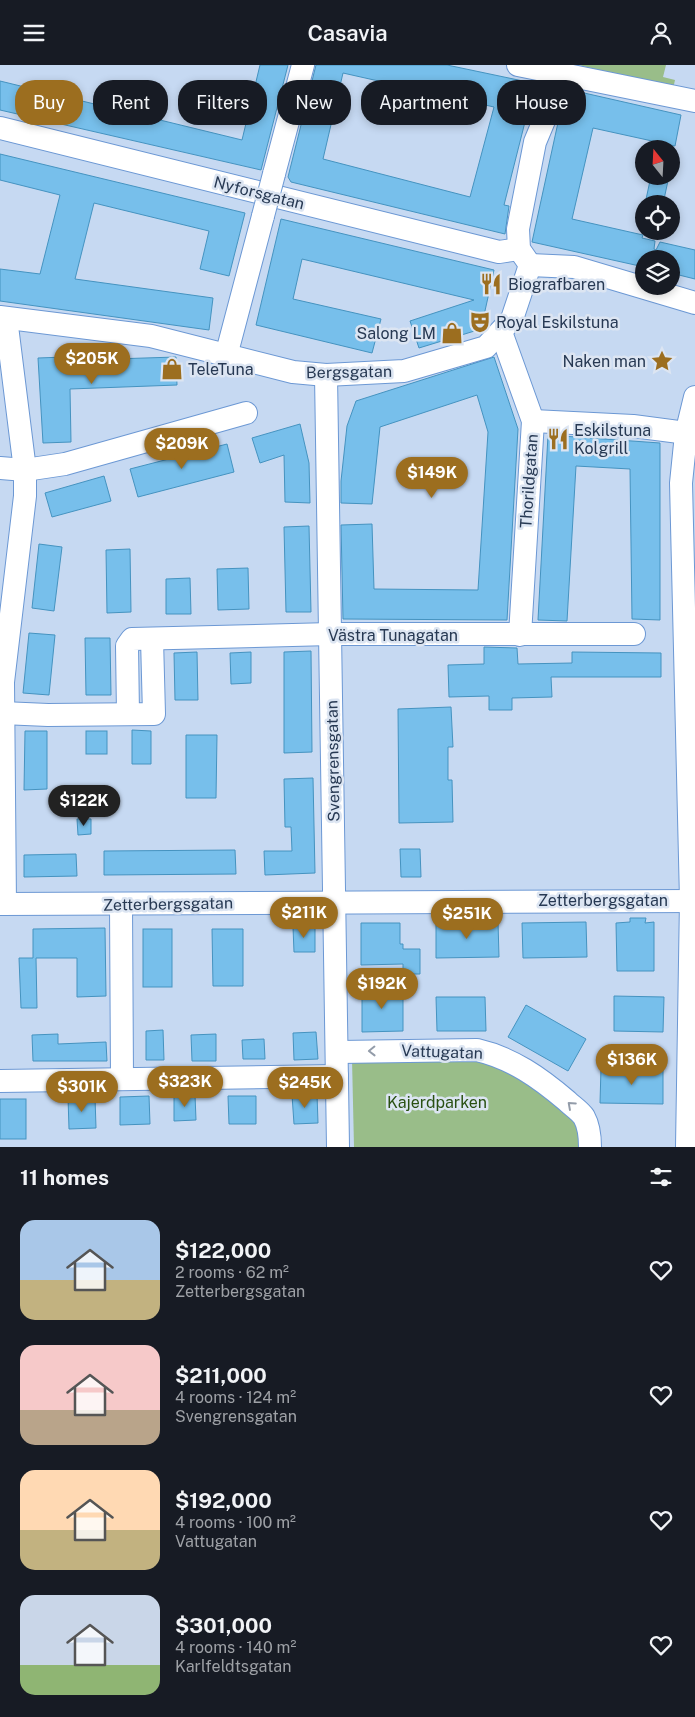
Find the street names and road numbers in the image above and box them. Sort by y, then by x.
street label: Nyforsgatan [212,173,306,213]
street label: Bergsgatan [306,362,392,382]
street label: Thorildgatan [516,433,542,529]
street label: Västra Tunagatan [328,626,458,645]
street label: Svengrensgatan [322,700,344,822]
street label: Zetterbergsgatan [538,891,668,910]
street label: Zetterbergsgatan [103,893,233,915]
street label: Vattugatan [401,1041,483,1063]

